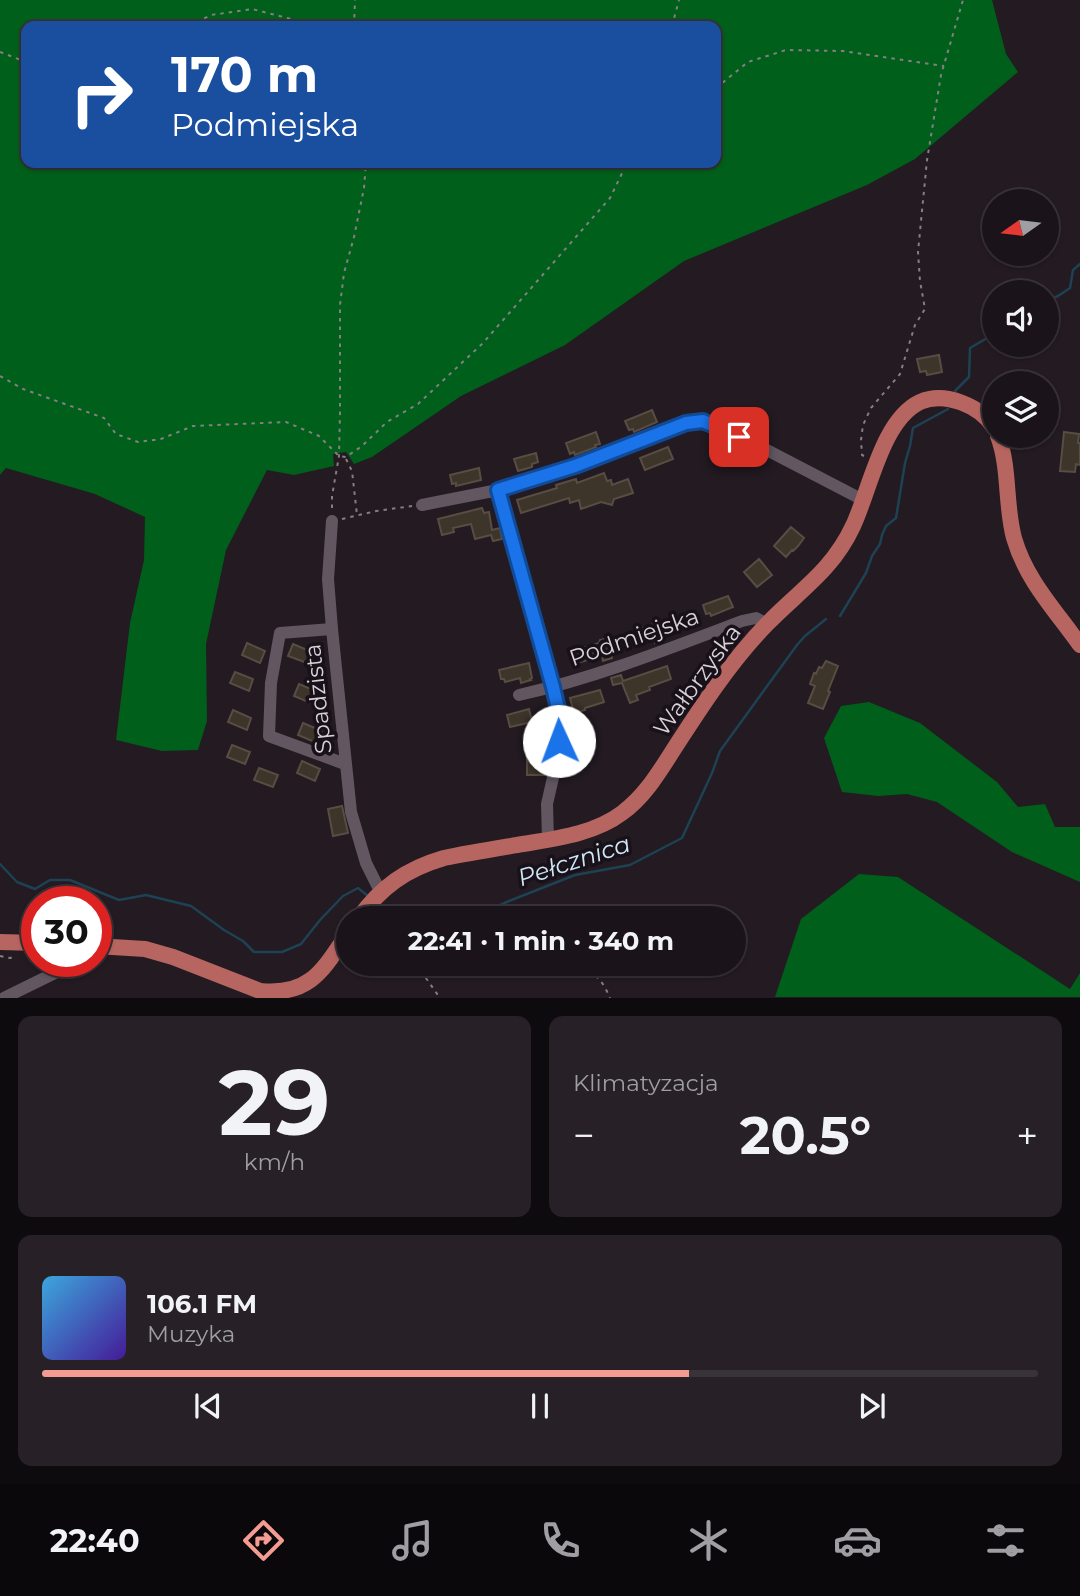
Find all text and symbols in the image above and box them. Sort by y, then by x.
text: 170 m [171,45,318,104]
icon: right [56,49,147,140]
text: Podmiejska [171,105,359,144]
north arrow [982,189,1059,266]
map controls [982,189,1059,448]
button: sound [982,280,1059,357]
button: layers [982,371,1059,448]
pin [709,407,769,467]
icon: arrive [720,418,758,456]
street label: Podmiejska [566,602,702,672]
street label: Wałbrzyska [647,619,747,741]
street label: Spadzista [298,643,338,755]
position arrow [522,704,596,778]
water label: Pełcznica [514,829,634,892]
speed limit sign: 30 [21,886,112,977]
text: 22:41 · 1 min · 340 m [408,925,674,957]
text: 29 [219,1047,330,1158]
text: Klimatyzacja [573,1069,719,1097]
text: 20.5° [740,1104,871,1167]
text: − [573,1112,595,1159]
text: + [1016,1112,1038,1159]
text: km/h [244,1148,305,1176]
text: 106.1 FM [147,1288,257,1320]
text: Muzyka [147,1320,235,1348]
icon: previous [189,1387,227,1425]
icon: pause [521,1387,559,1425]
icon: next [853,1387,891,1425]
icon: directions [239,1516,288,1565]
icon: music [388,1516,437,1565]
icon: phone [536,1516,585,1565]
icon: climate [684,1516,733,1565]
icon: car [833,1516,882,1565]
icon: filters [981,1516,1030,1565]
text: 22:40 [50,1521,140,1560]

